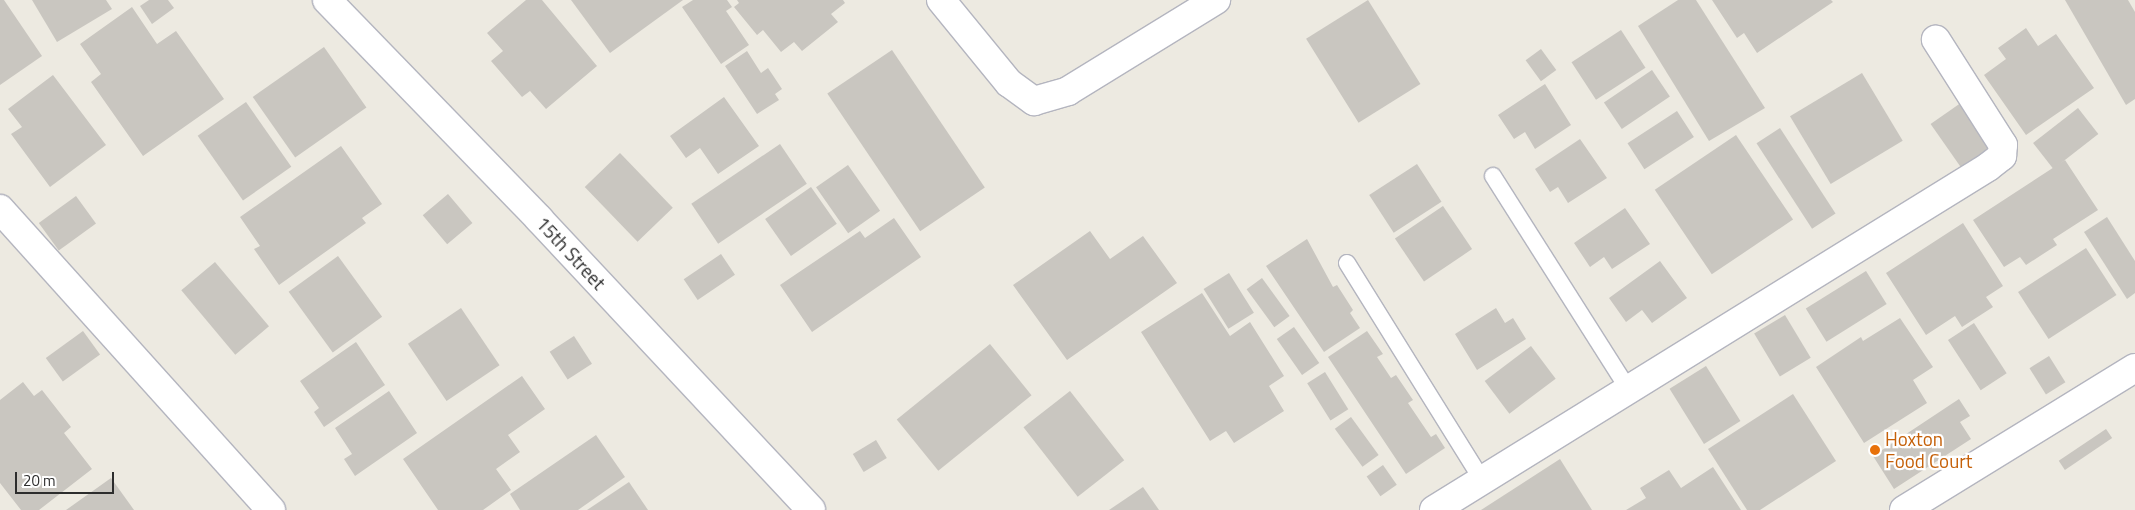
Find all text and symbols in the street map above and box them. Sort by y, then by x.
street label: 15th Street [532,212,610,294]
place label: Hoxton Food Court [1885,428,1972,472]
marker: Hoxton Food Court [1869,444,1881,456]
scale bar [18,462,116,494]
text: 20 m [23,469,56,492]

